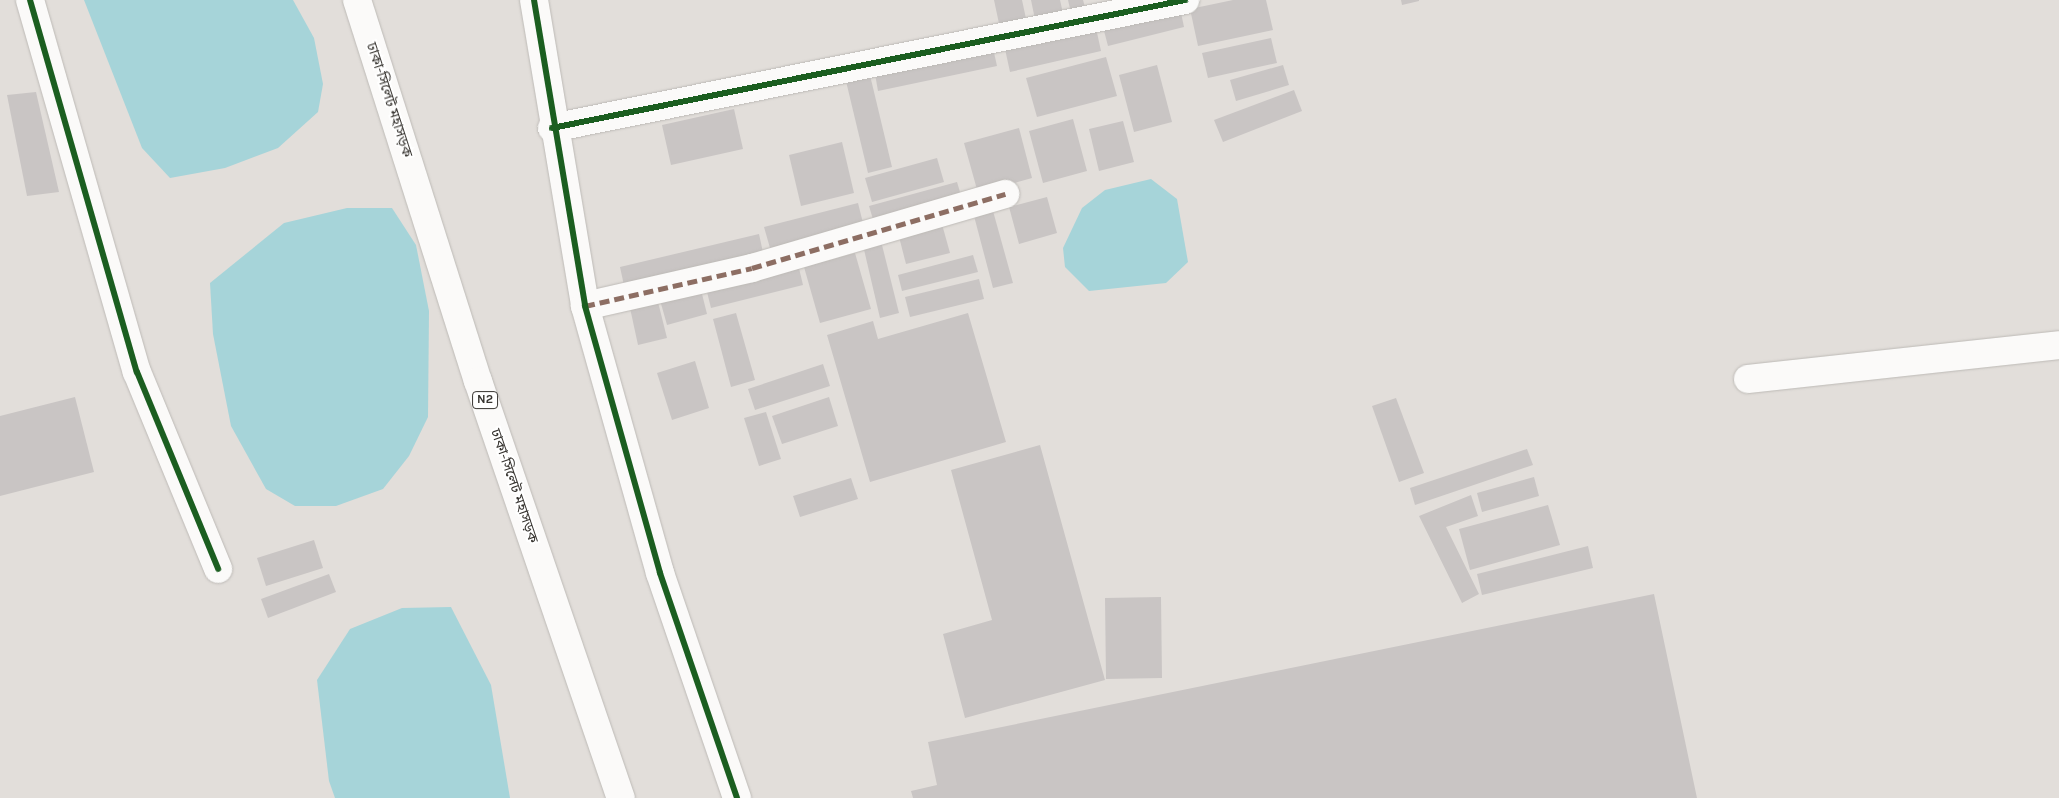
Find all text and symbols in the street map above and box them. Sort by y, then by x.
street label: ঢাকা-সিলেট মহাসড়ক [363,40,415,160]
road number: N2 [471,390,499,410]
street label: ঢাকা-সিলেট মহাসড়ক [487,427,541,545]

